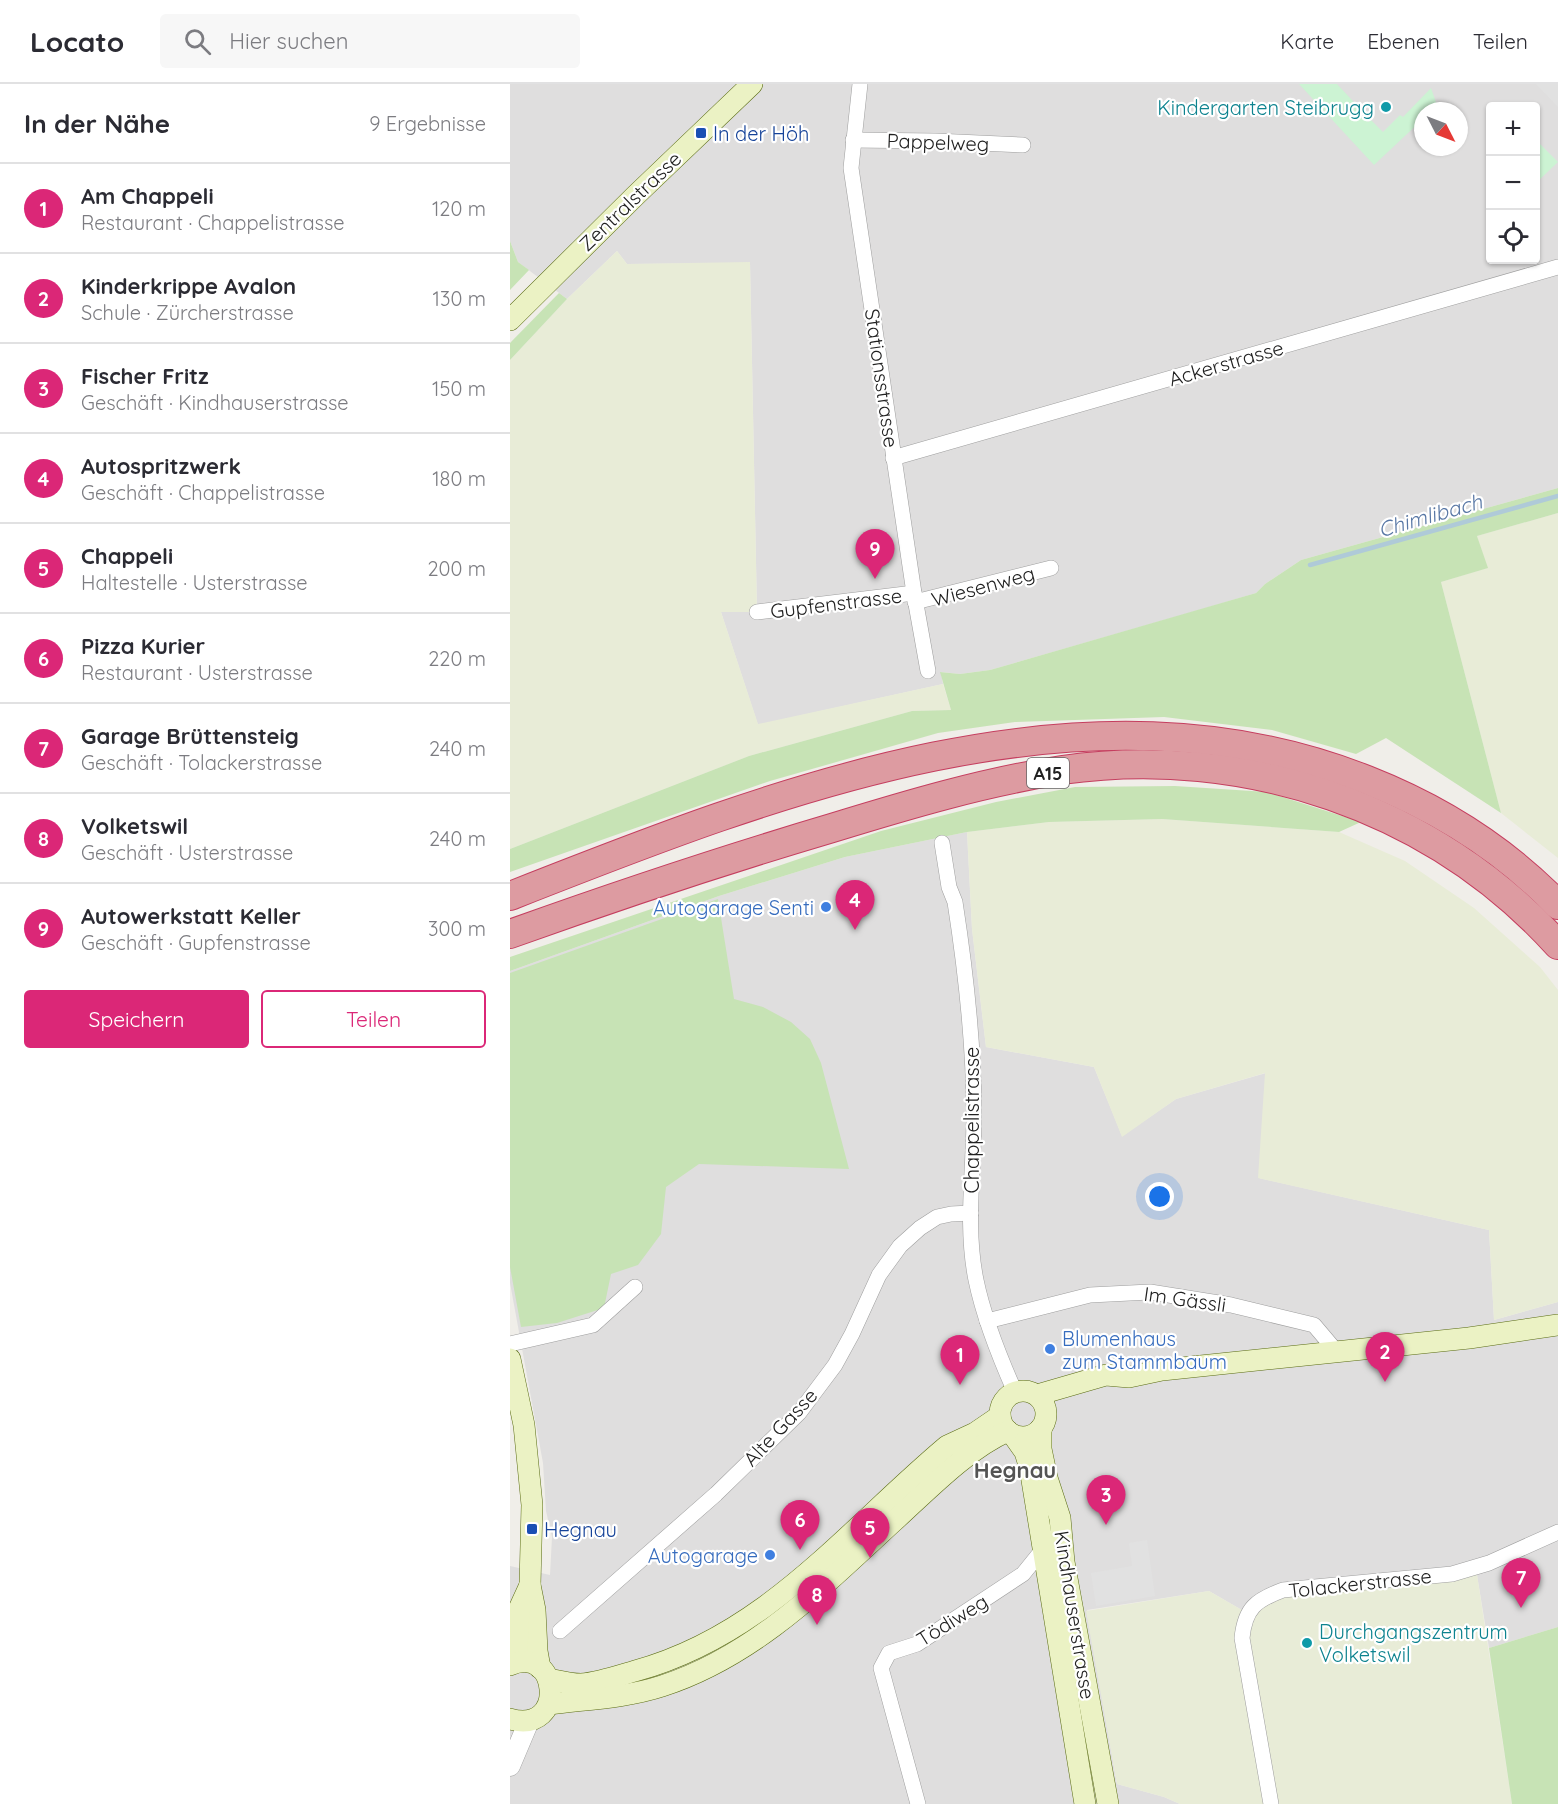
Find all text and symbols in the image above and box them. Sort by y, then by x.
search box [160,14,580,68]
text: Locato [30,24,124,59]
icon: search [181,25,214,58]
text: Hier suchen [229,27,348,55]
text: Karte [1280,28,1334,54]
text: Ebenen [1367,28,1440,54]
text: Teilen [1473,28,1528,54]
place label: Kindergarten Steibrugg [1157,95,1374,120]
marker: Kindergarten Steibrugg [1379,100,1393,114]
north arrow [1414,102,1468,156]
map controls [1486,102,1540,264]
button: + [1486,102,1540,156]
text: In der Nähe [24,107,170,140]
text: 9 Ergebnisse [369,111,486,136]
place label: In der Höh [713,121,809,146]
marker: In der Höh [694,126,708,140]
street label: Pappelweg [886,128,990,156]
street label: Zentralstrasse [574,146,686,256]
button: − [1486,156,1540,210]
text: Am Chappeli [81,182,214,210]
text: 1 [40,196,47,221]
text: 120 m [432,196,486,221]
text: Restaurant · Chappelistrasse [81,210,345,235]
button: locate [1486,210,1540,264]
text: Kinderkrippe Avalon [81,272,296,300]
text: 2 [38,286,49,311]
text: 130 m [433,286,486,311]
text: Schule · Zürcherstrasse [81,300,294,325]
street label: Stationsstrasse [860,307,904,449]
street label: Ackerstrasse [1166,335,1286,391]
text: Fischer Fritz [81,362,209,390]
text: 3 [38,376,49,401]
text: 150 m [432,376,486,401]
text: Geschäft · Kindhauserstrasse [81,390,349,415]
text: Autospritzwerk [81,452,241,480]
text: 4 [38,466,49,491]
text: 180 m [432,466,486,491]
text: Geschäft · Chappelistrasse [81,480,325,505]
water label: Chimlibach [1375,487,1486,542]
pin: 9 [856,530,895,579]
text: Chappeli [81,542,173,570]
text: 5 [38,556,49,581]
text: 200 m [427,556,486,581]
street label: Wiesenweg [929,560,1037,612]
text: Haltestelle · Usterstrasse [81,570,308,595]
street label: Gupfenstrasse [769,583,903,623]
text: Pizza Kurier [81,632,205,660]
text: 6 [38,646,49,671]
text: 220 m [428,646,486,671]
text: Restaurant · Usterstrasse [81,660,313,685]
text: Garage Brüttensteig [81,722,299,750]
text: 7 [38,736,49,761]
text: 240 m [429,736,486,761]
text: Geschäft · Tolackerstrasse [81,750,322,775]
road number: A15 [1027,758,1069,788]
text: Volketswil [81,812,188,840]
text: 8 [38,826,49,851]
text: 240 m [429,826,486,851]
text: Geschäft · Usterstrasse [81,840,293,865]
pin: 4 [836,880,874,930]
place label: Autogarage Senti [653,895,814,920]
marker: Autogarage Senti [819,900,833,914]
text: Autowerkstatt Keller [81,902,301,930]
text: 9 [38,916,49,941]
text: 300 m [428,916,486,941]
text: Geschäft · Gupfenstrasse [81,930,311,955]
button: Speichern [24,990,249,1048]
button: Teilen [261,990,486,1048]
street label: Chappelistrasse [959,1047,984,1193]
your location [1145,1182,1174,1211]
street label: Im Gässli [1142,1281,1228,1317]
place label: Blumenhaus zum Stammbaum [1062,1326,1227,1374]
pin: 2 [1366,1332,1404,1382]
pin: 1 [940,1336,980,1385]
marker: Blumenhaus zum Stammbaum [1043,1342,1057,1356]
street label: Alte Gasse [738,1383,822,1471]
district label: Hegnau [974,1456,1056,1484]
pin: 3 [1086,1476,1126,1525]
pin: 6 [780,1500,820,1550]
pin: 5 [850,1508,890,1558]
place label: Hegnau [544,1517,617,1542]
marker: Hegnau [525,1522,539,1536]
street label: Kindhauserstrasse [1049,1529,1101,1701]
place label: Autogarage [648,1543,758,1568]
marker: Autogarage [763,1548,777,1562]
pin: 7 [1502,1558,1540,1608]
street label: Tolackerstrasse [1287,1563,1433,1603]
pin: 8 [798,1576,836,1625]
street label: Tödiweg [912,1588,992,1652]
place label: Durchgangszentrum Volketswil [1319,1619,1508,1667]
marker: Durchgangszentrum Volketswil [1300,1636,1314,1650]

